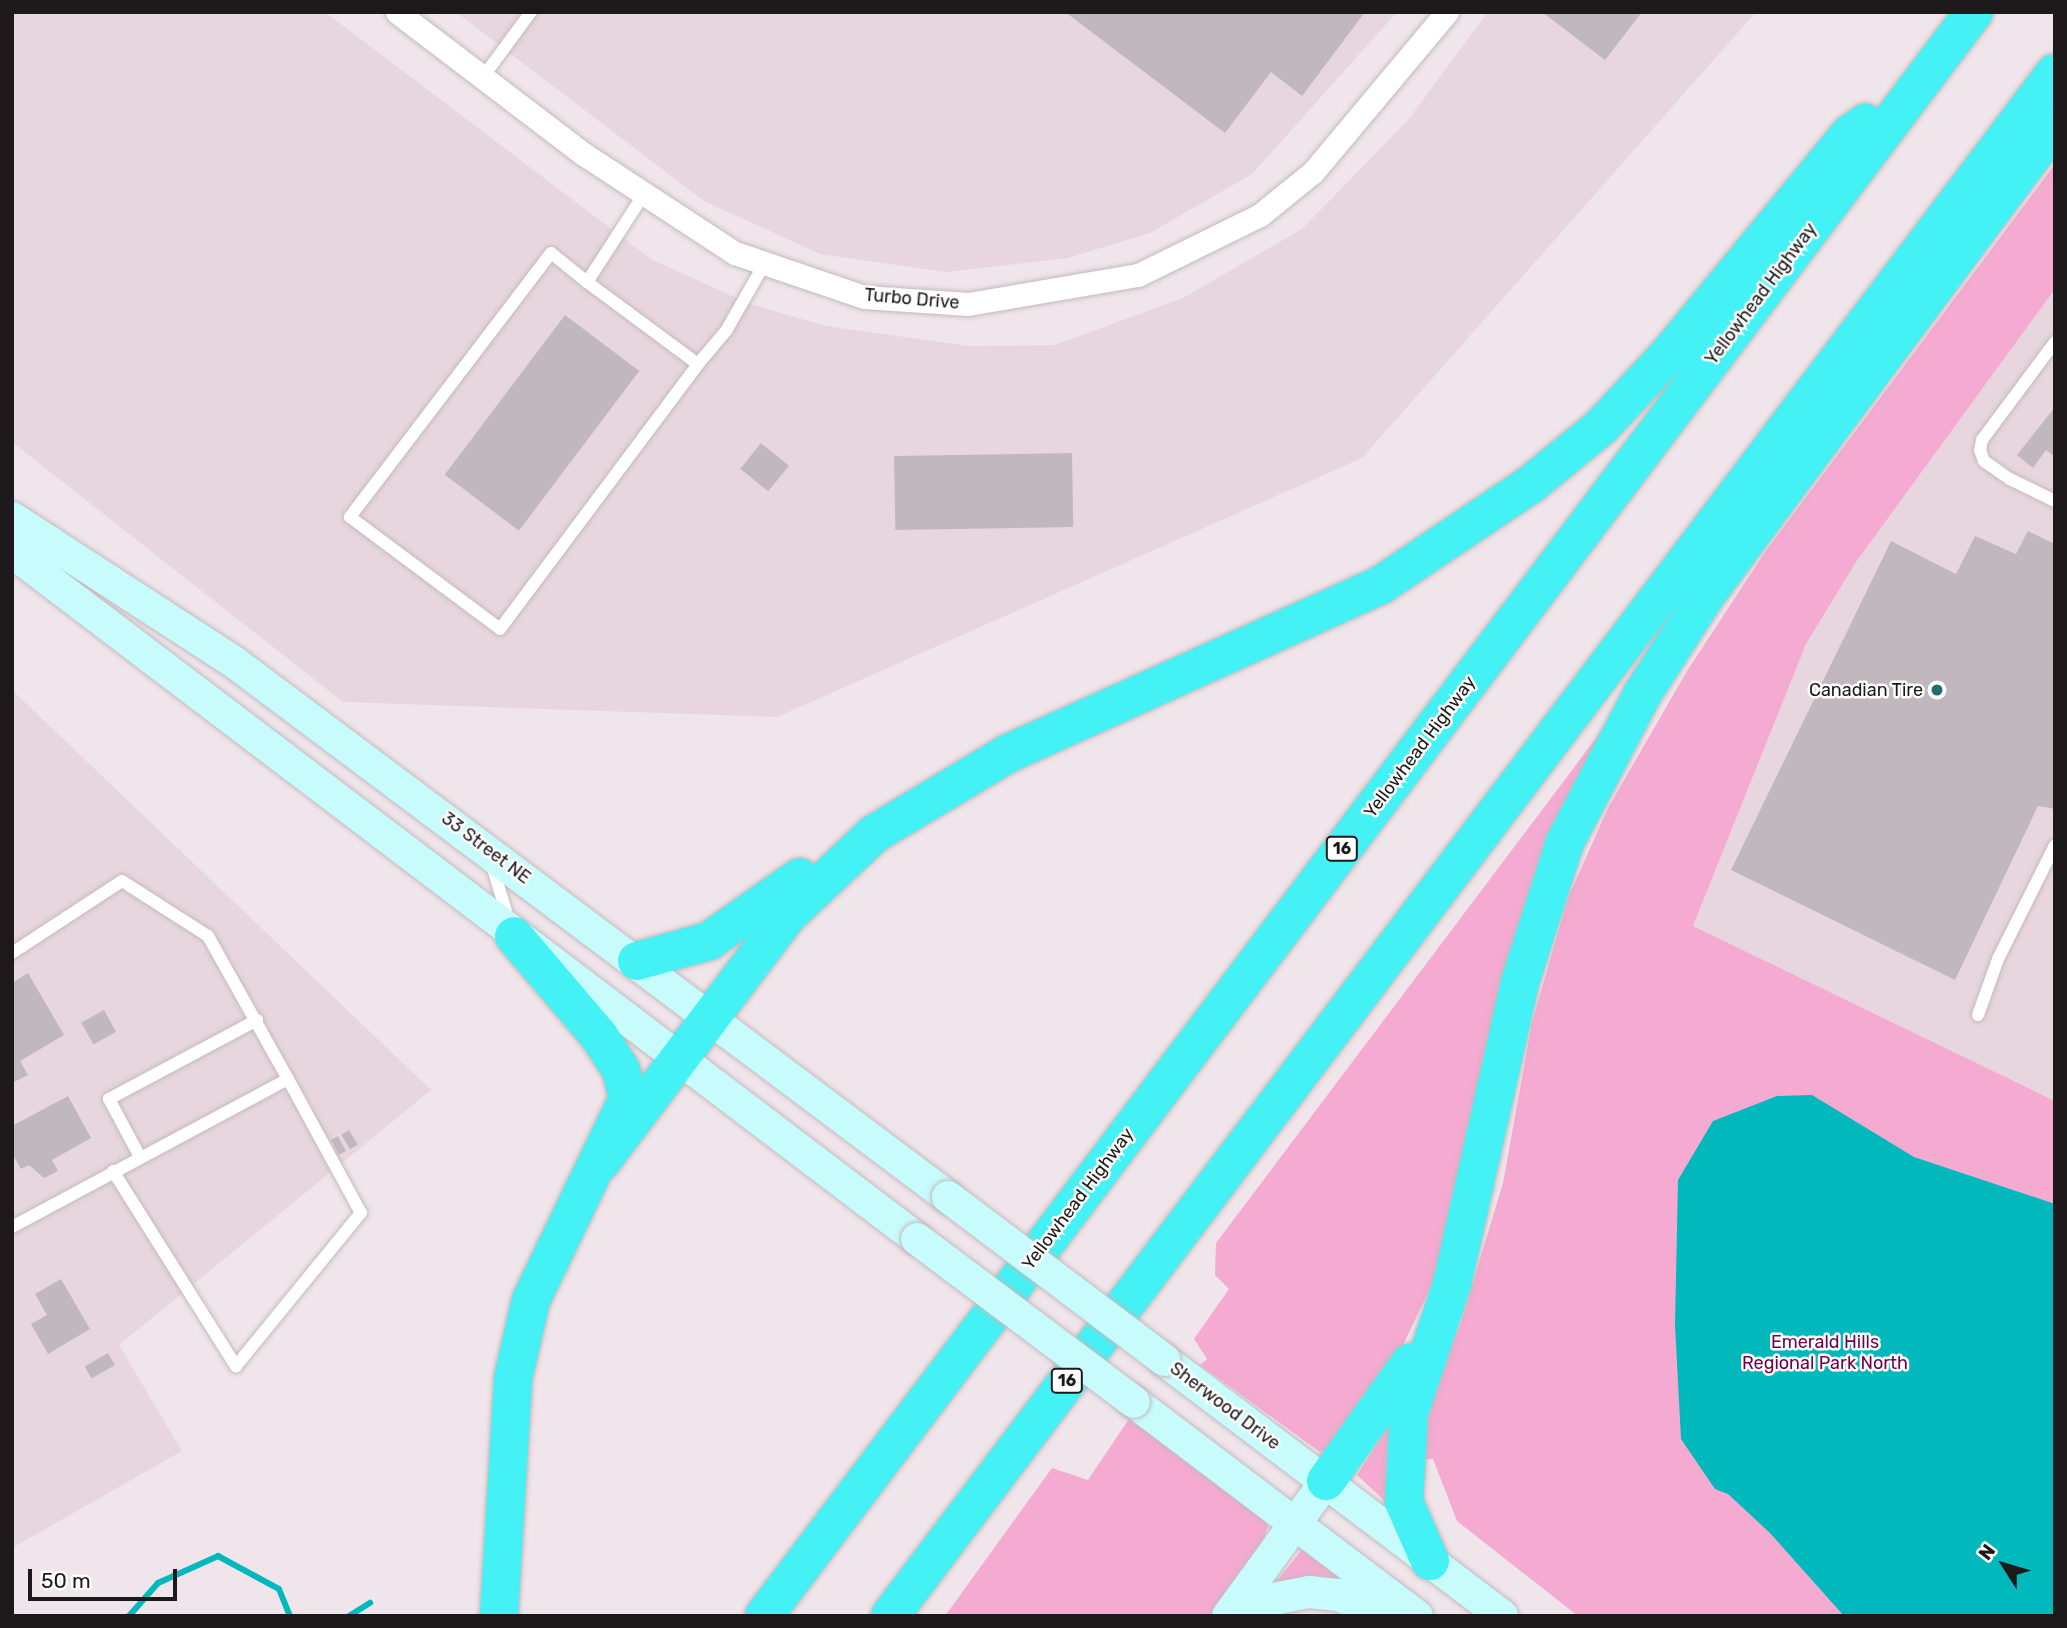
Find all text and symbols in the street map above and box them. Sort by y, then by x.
street label: Yellowhead Highway [1701,219,1821,369]
street label: Turbo Drive [864,284,960,314]
street label: Yellowhead Highway [1360,672,1480,822]
place label: Canadian Tire [1808,679,1923,701]
marker: Canadian Tire [1929,682,1945,698]
street label: 33 Street NE [437,808,535,888]
road number: 16 [1324,836,1360,862]
street label: Yellowhead Highway [1018,1124,1138,1274]
park label: Emerald Hills Regional Park North [1742,1332,1908,1374]
street label: Sherwood Drive [1166,1358,1284,1454]
road number: 16 [1050,1368,1084,1394]
north arrow [1969,1530,2039,1600]
text: N [1974,1540,2000,1564]
scale bar [32,1554,180,1598]
text: 50 m [41,1568,91,1593]

